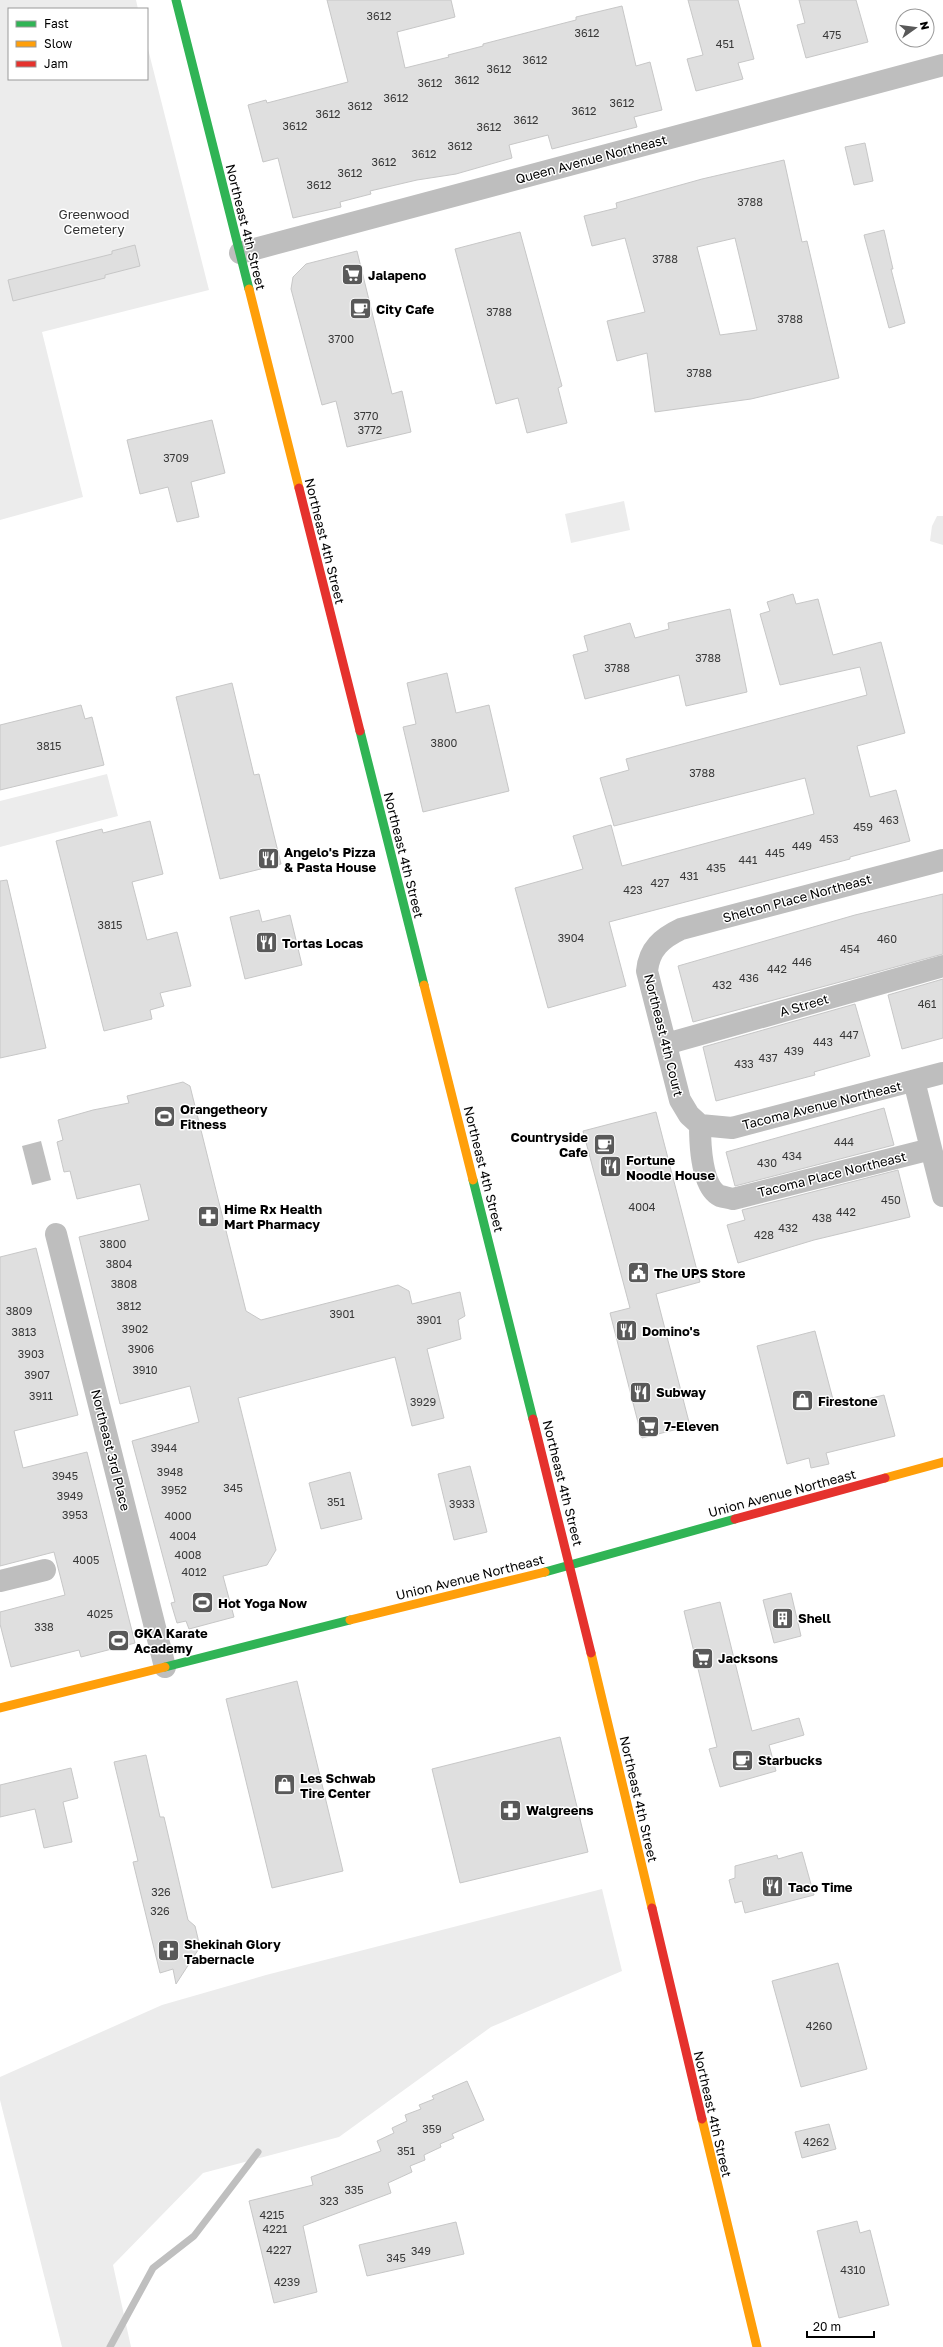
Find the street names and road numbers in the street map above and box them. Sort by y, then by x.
street label: Queen Avenue Northeast [514,131,668,187]
street label: Northeast 4th Street [223,162,269,292]
street label: Northeast 4th Street [302,476,348,606]
street label: Northeast 4th Street [381,790,427,920]
street label: Shelton Place Northeast [721,870,873,926]
street label: Northeast 4th Court [641,972,687,1098]
street label: A Street [778,990,830,1020]
street label: Tacoma Avenue Northeast [741,1077,903,1133]
street label: Northeast 4th Street [461,1104,507,1234]
street label: Tacoma Place Northeast [756,1148,908,1200]
street label: Northeast 3rd Place [88,1387,134,1513]
street label: Northeast 4th Street [540,1418,586,1548]
street label: Union Avenue Northeast [706,1466,858,1520]
street label: Union Avenue Northeast [394,1551,546,1603]
street label: Northeast 4th Street [617,1734,661,1864]
street label: Northeast 4th Street [691,2049,735,2179]

